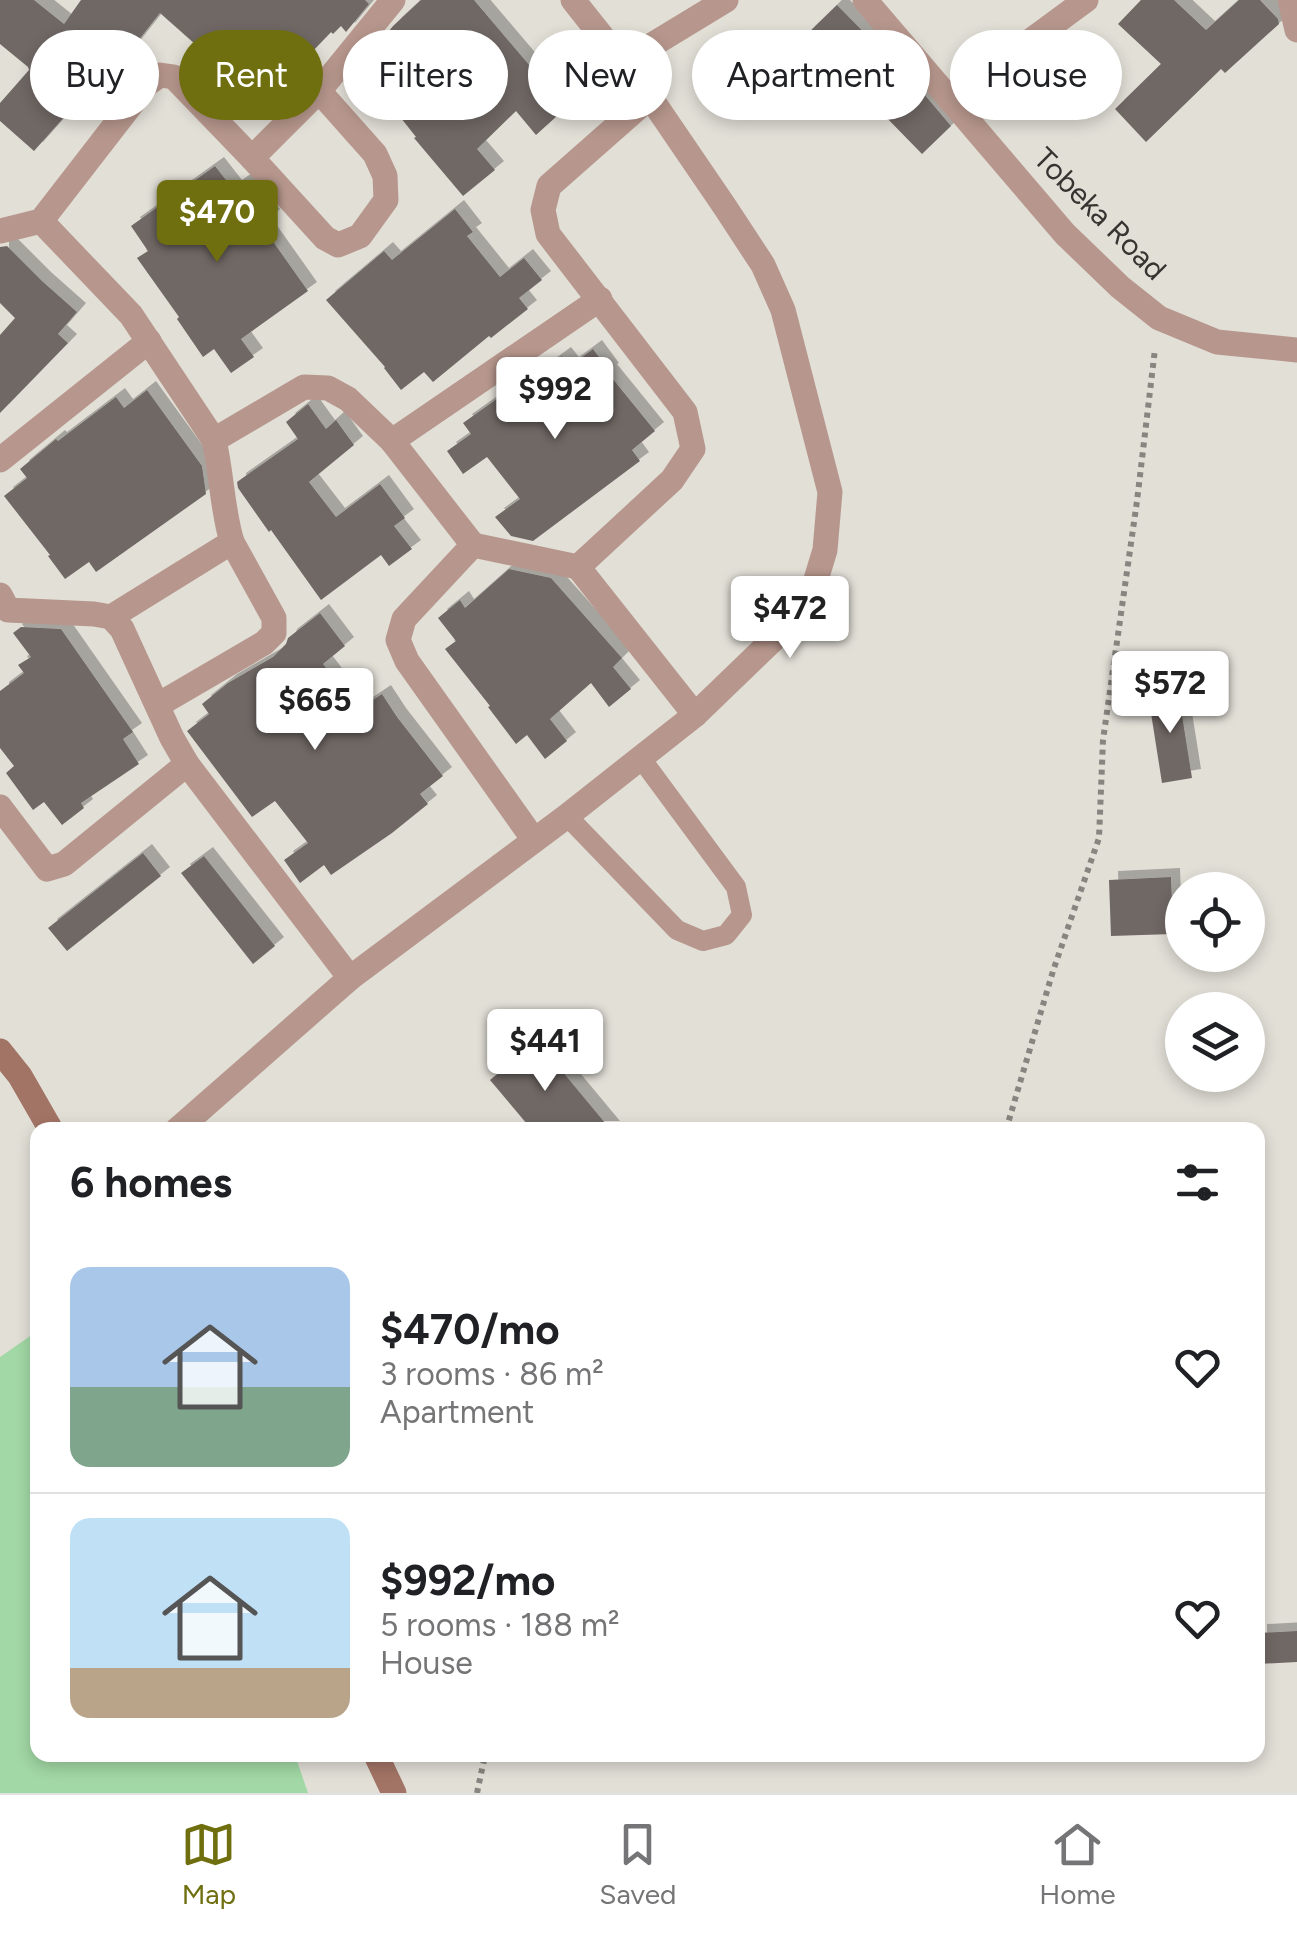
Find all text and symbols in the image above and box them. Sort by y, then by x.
chip: Buy [30,30,159,120]
chip: Rent [179,30,323,120]
chip: Filters [343,30,508,120]
chip: New [528,30,672,120]
chip: Apartment [692,30,930,120]
chip: House [950,30,1122,120]
street label: Tobeka Road [1026,140,1174,288]
pin: $470 [158,180,276,265]
text: $470 [179,193,255,231]
pin: $992 [496,357,614,442]
text: $992 [518,370,592,408]
pin: $472 [731,576,849,661]
text: $472 [753,589,827,627]
pin: $572 [1111,651,1229,736]
text: $572 [1134,664,1206,702]
pin: $665 [256,668,374,753]
text: $665 [278,681,352,719]
map controls [1165,872,1265,1092]
button: locate [1165,872,1265,972]
button: layers [1165,992,1265,1092]
pin: $441 [486,1009,604,1094]
text: $441 [509,1022,581,1060]
icon: filters [1170,1155,1225,1210]
text: 6 homes [70,1157,232,1208]
text: $470/mo [380,1304,560,1355]
icon: home [150,1307,270,1427]
icon: heart [1170,1340,1225,1395]
text: 3 rooms · 86 m² [380,1355,604,1393]
text: Apartment [380,1393,534,1431]
text: $992/mo [380,1555,555,1606]
icon: home [150,1558,270,1678]
icon: heart [1170,1591,1225,1646]
text: 5 rooms · 188 m² [380,1606,620,1644]
text: House [380,1644,473,1682]
tab: Map [181,1817,236,1911]
tab: Saved [599,1817,676,1911]
tab: Home [1039,1817,1116,1911]

